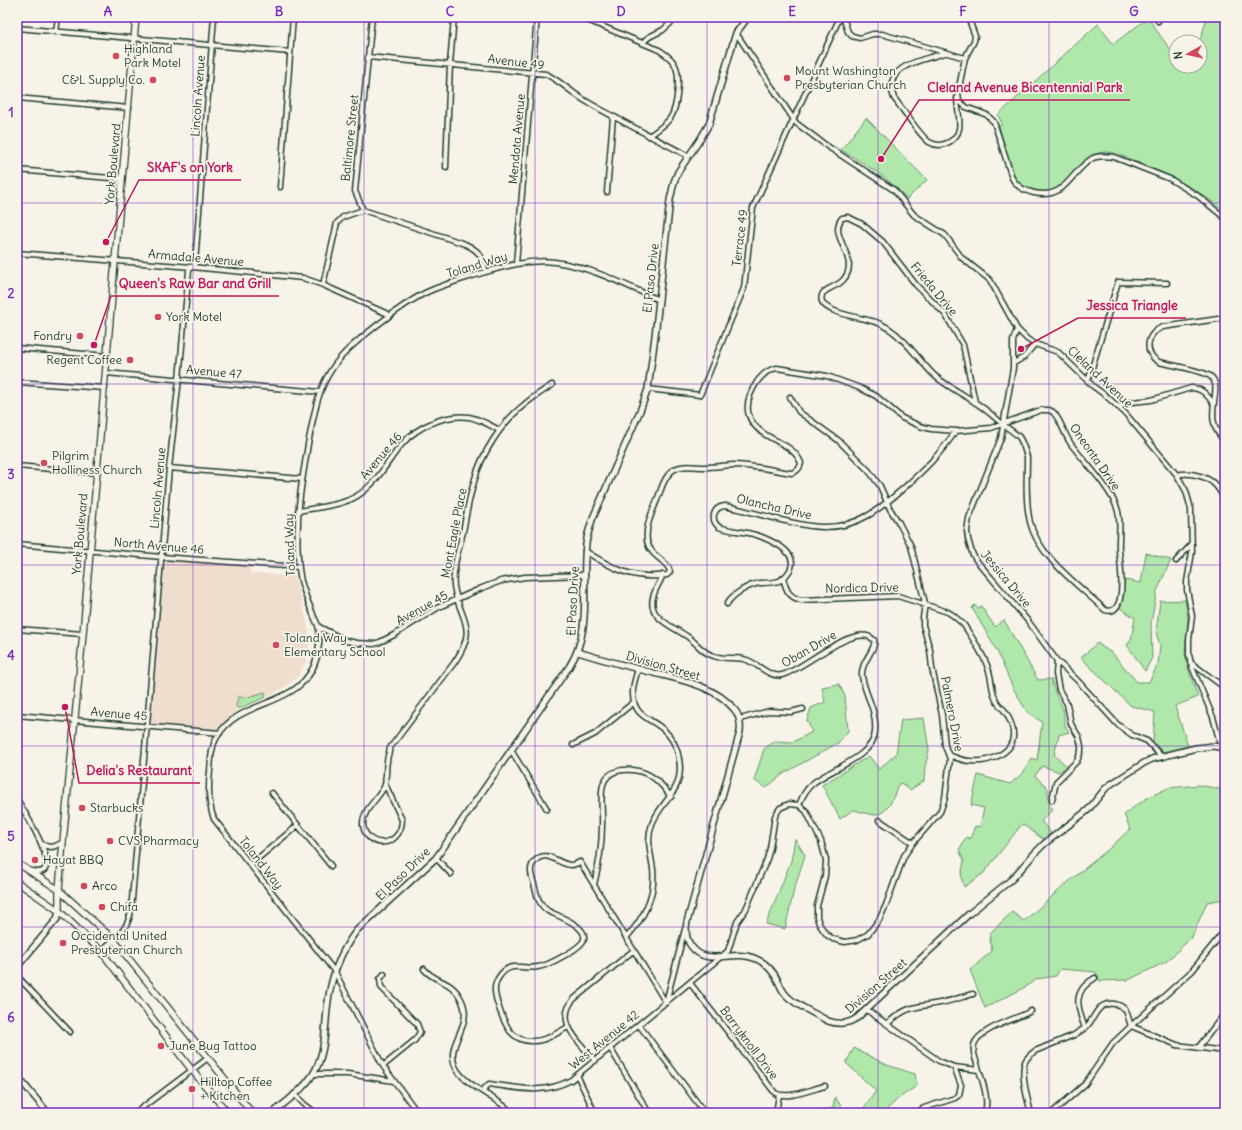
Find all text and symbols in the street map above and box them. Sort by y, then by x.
text: A [104,3,113,20]
text: B [275,3,284,20]
text: C [446,3,455,20]
text: D [616,3,626,20]
text: E [788,3,796,20]
text: F [959,3,967,20]
text: G [1129,3,1139,20]
north arrow [1168,34,1208,74]
place label: Highland Park Motel [124,41,181,70]
marker: Highland Park Motel [111,51,121,61]
street label: Avenue 49 [487,51,545,72]
text: N [1171,51,1186,60]
street label: Lincoln Avenue [187,55,208,137]
place label: Mount Washington Presbyterian Church [795,63,906,92]
place label: C&L Supply Co. [62,72,145,87]
marker: Mount Washington Presbyterian Church [782,73,792,83]
marker: C&L Supply Co. [148,75,158,85]
callout: Cleland Avenue Bicentennial Park [919,75,1130,100]
text: Cleland Avenue Bicentennial Park [927,79,1123,96]
street label: Mendota Avenue [505,93,528,185]
street label: Baltimore Street [337,94,362,182]
text: 1 [8,104,14,121]
street label: York Boulevard [101,123,124,205]
callout: SKAF's on York [139,155,241,180]
text: SKAF's on York [147,159,233,176]
street label: Terrace 49 [729,208,750,267]
street label: El Paso Drive [639,242,662,313]
street label: Armadale Avenue [148,246,245,269]
street label: Toland Way [445,248,509,281]
street label: Frieda Drive [908,259,961,319]
callout: Queen's Raw Bar and Grill [111,271,279,296]
text: Queen's Raw Bar and Grill [119,275,271,292]
text: 2 [7,285,15,302]
callout: Jessica Triangle [1078,293,1186,318]
text: Jessica Triangle [1086,297,1178,314]
place label: York Motel [166,309,222,324]
marker: York Motel [153,312,163,322]
place label: Fondry [33,328,72,343]
marker: Fondry [75,331,85,341]
street label: Cleland Avenue [1065,343,1136,411]
place label: Regent Coffee [46,352,122,367]
marker: Regent Coffee [125,355,135,365]
street label: Avenue 47 [186,362,243,381]
street label: Oneonta Drive [1067,420,1124,493]
street label: Avenue 46 [357,429,405,482]
street label: Lincoln Avenue [146,447,169,529]
place label: Pilgrim Holliness Church [52,448,142,477]
marker: Pilgrim Holliness Church [39,458,49,468]
text: 3 [7,466,15,483]
street label: Mont Eagle Place [437,487,470,579]
street label: Olancha Drive [735,491,813,522]
street label: York Boulevard [68,493,91,575]
street label: Toland Way [281,513,298,577]
street label: North Avenue 46 [113,534,205,557]
street label: Jessica Drive [978,547,1035,610]
street label: El Paso Drive [563,566,582,636]
street label: Nordica Drive [825,579,899,596]
street label: Avenue 45 [393,587,450,628]
street label: Oban Drive [779,627,839,670]
place label: Toland Way Elementary School [284,630,385,659]
marker: Toland Way Elementary School [271,640,281,650]
text: 4 [7,647,15,664]
street label: Division Street [624,648,702,683]
street label: Palmero Drive [938,675,967,753]
street label: Avenue 45 [90,704,148,723]
callout: Delia's Restaurant [79,758,200,783]
text: Delia's Restaurant [86,762,192,779]
place label: Starbucks [90,800,144,815]
marker: Starbucks [77,803,87,813]
text: 5 [7,828,15,845]
place label: CVS Pharmacy [118,833,199,848]
street label: Toland Way [236,833,287,892]
marker: CVS Pharmacy [105,836,115,846]
street label: El Paso Drive [372,844,433,903]
place label: Hayat BBQ [43,852,104,867]
marker: Hayat BBQ [30,855,40,865]
place label: Arco [92,878,117,893]
marker: Arco [79,881,89,891]
place label: Chifa [110,899,138,914]
marker: Chifa [97,902,107,912]
place label: Occidental United Presbyterian Church [71,928,182,957]
marker: Occidental United Presbyterian Church [58,938,68,948]
street label: Division Street [842,955,909,1016]
street label: Barryknoll Drive [717,1003,782,1082]
street label: West Avenue 42 [566,1006,642,1072]
text: 6 [7,1009,15,1026]
place label: June Bug Tattoo [169,1038,257,1053]
marker: June Bug Tattoo [156,1041,166,1051]
place label: Hilltop Coffee + Kitchen [200,1074,272,1103]
marker: Hilltop Coffee + Kitchen [187,1084,197,1094]

